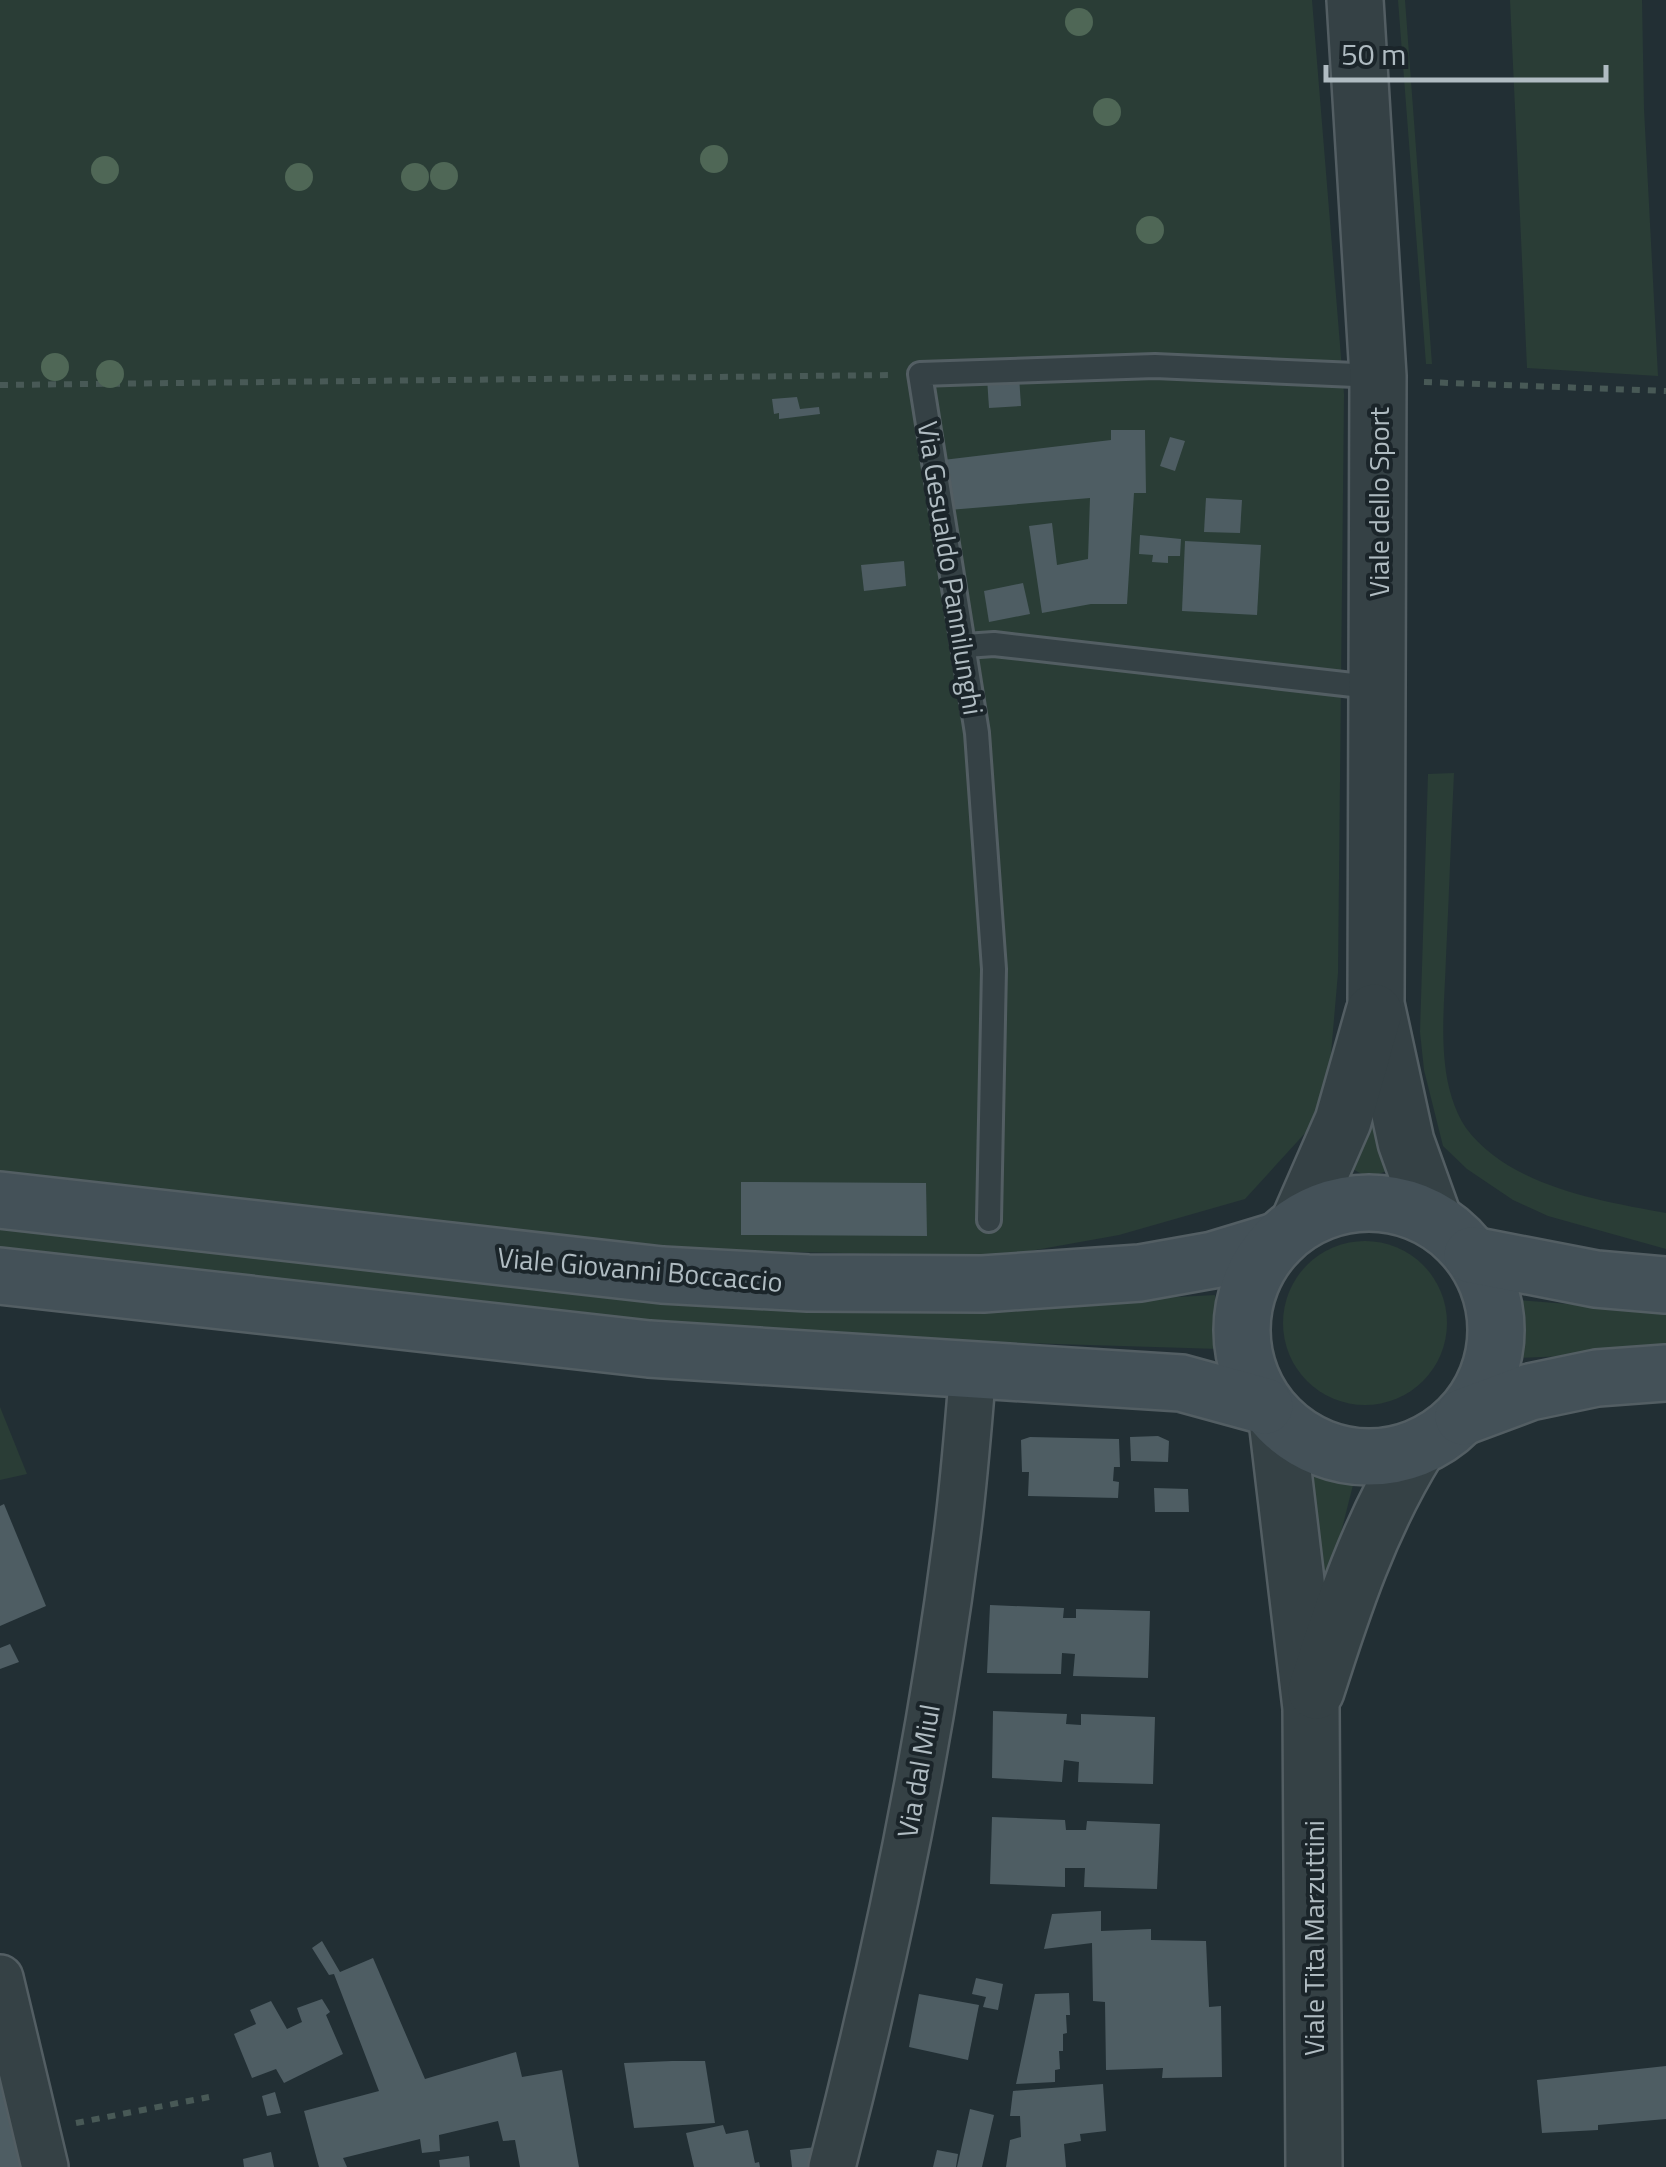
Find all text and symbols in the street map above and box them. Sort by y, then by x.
scale bar [1326,20,1606,82]
text: 50 m [1341,31,1406,77]
street label: Viale dello Sport [1357,407,1400,597]
street label: Via Gesualdo Pannilunghi [907,418,995,718]
street label: Viale Giovanni Boccaccio [496,1235,784,1303]
street label: Via dal Miul [885,1701,951,1841]
street label: Viale Tita Marzuttini [1292,1820,1335,2056]

